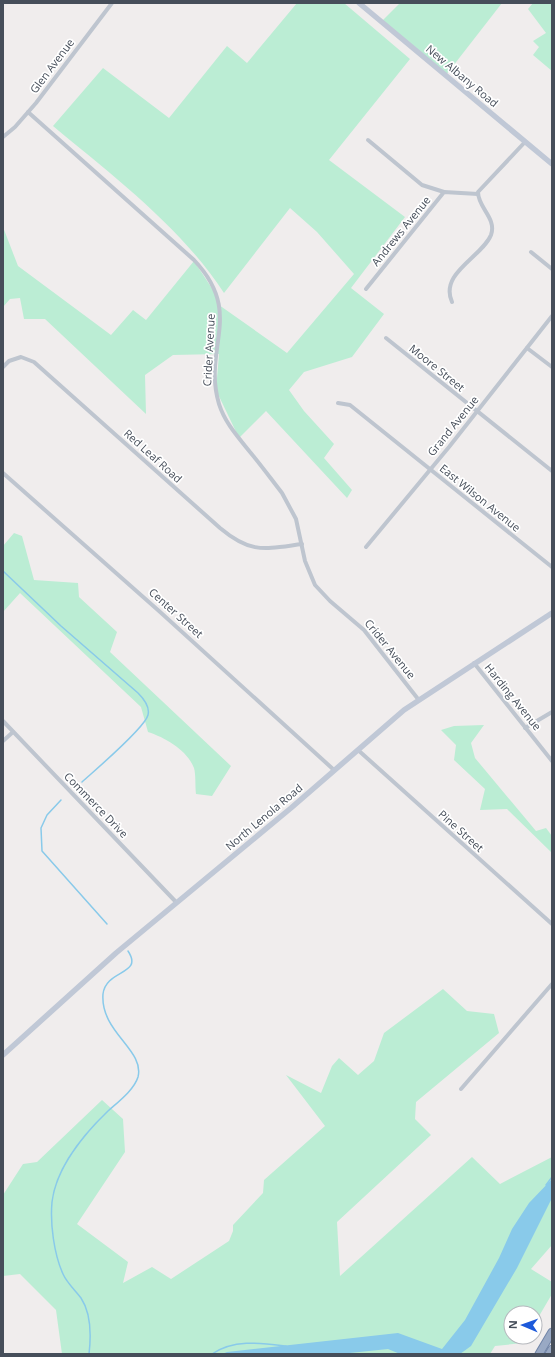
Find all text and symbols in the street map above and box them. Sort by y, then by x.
street label: Glen Avenue [26,35,77,96]
street label: New Albany Road [423,41,502,110]
street label: Andrews Avenue [368,193,434,269]
street label: Crider Avenue [199,313,218,387]
street label: Moore Street [406,341,468,395]
street label: Grand Avenue [424,393,481,459]
street label: Red Leaf Road [121,426,186,486]
street label: East Wilson Avenue [437,460,524,535]
street label: Center Street [146,584,207,641]
street label: Crider Avenue [362,616,419,682]
street label: Harding Avenue [482,660,545,733]
street label: Commerce Drive [61,769,132,841]
street label: North Lenola Road [222,780,305,853]
street label: Pine Street [436,806,487,855]
north arrow [503,1305,543,1345]
text: N [505,1320,520,1329]

